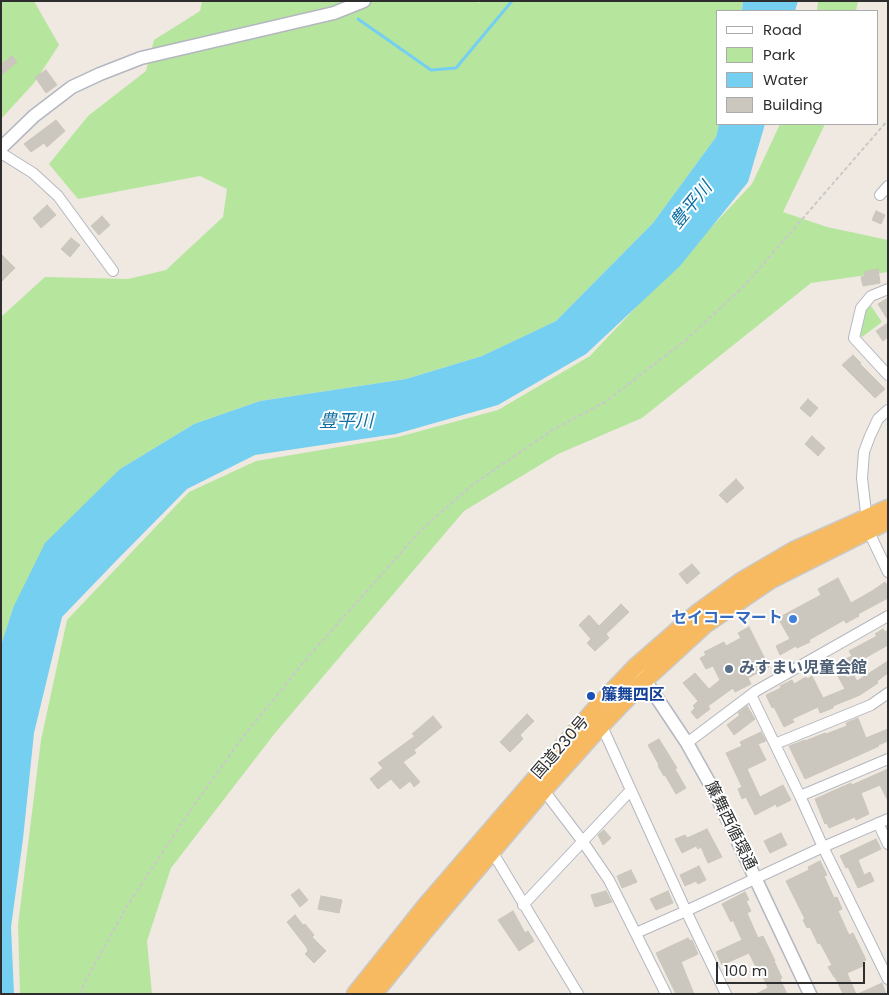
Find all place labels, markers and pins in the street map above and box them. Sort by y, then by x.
place label: セイコーマート [671,609,783,629]
marker: セイコーマート [787,613,799,625]
place label: みすまい児童会館 [739,659,867,679]
marker: みすまい児童会館 [723,663,735,675]
place label: 簾舞四区 [601,686,665,706]
marker: 簾舞四区 [585,690,597,702]

